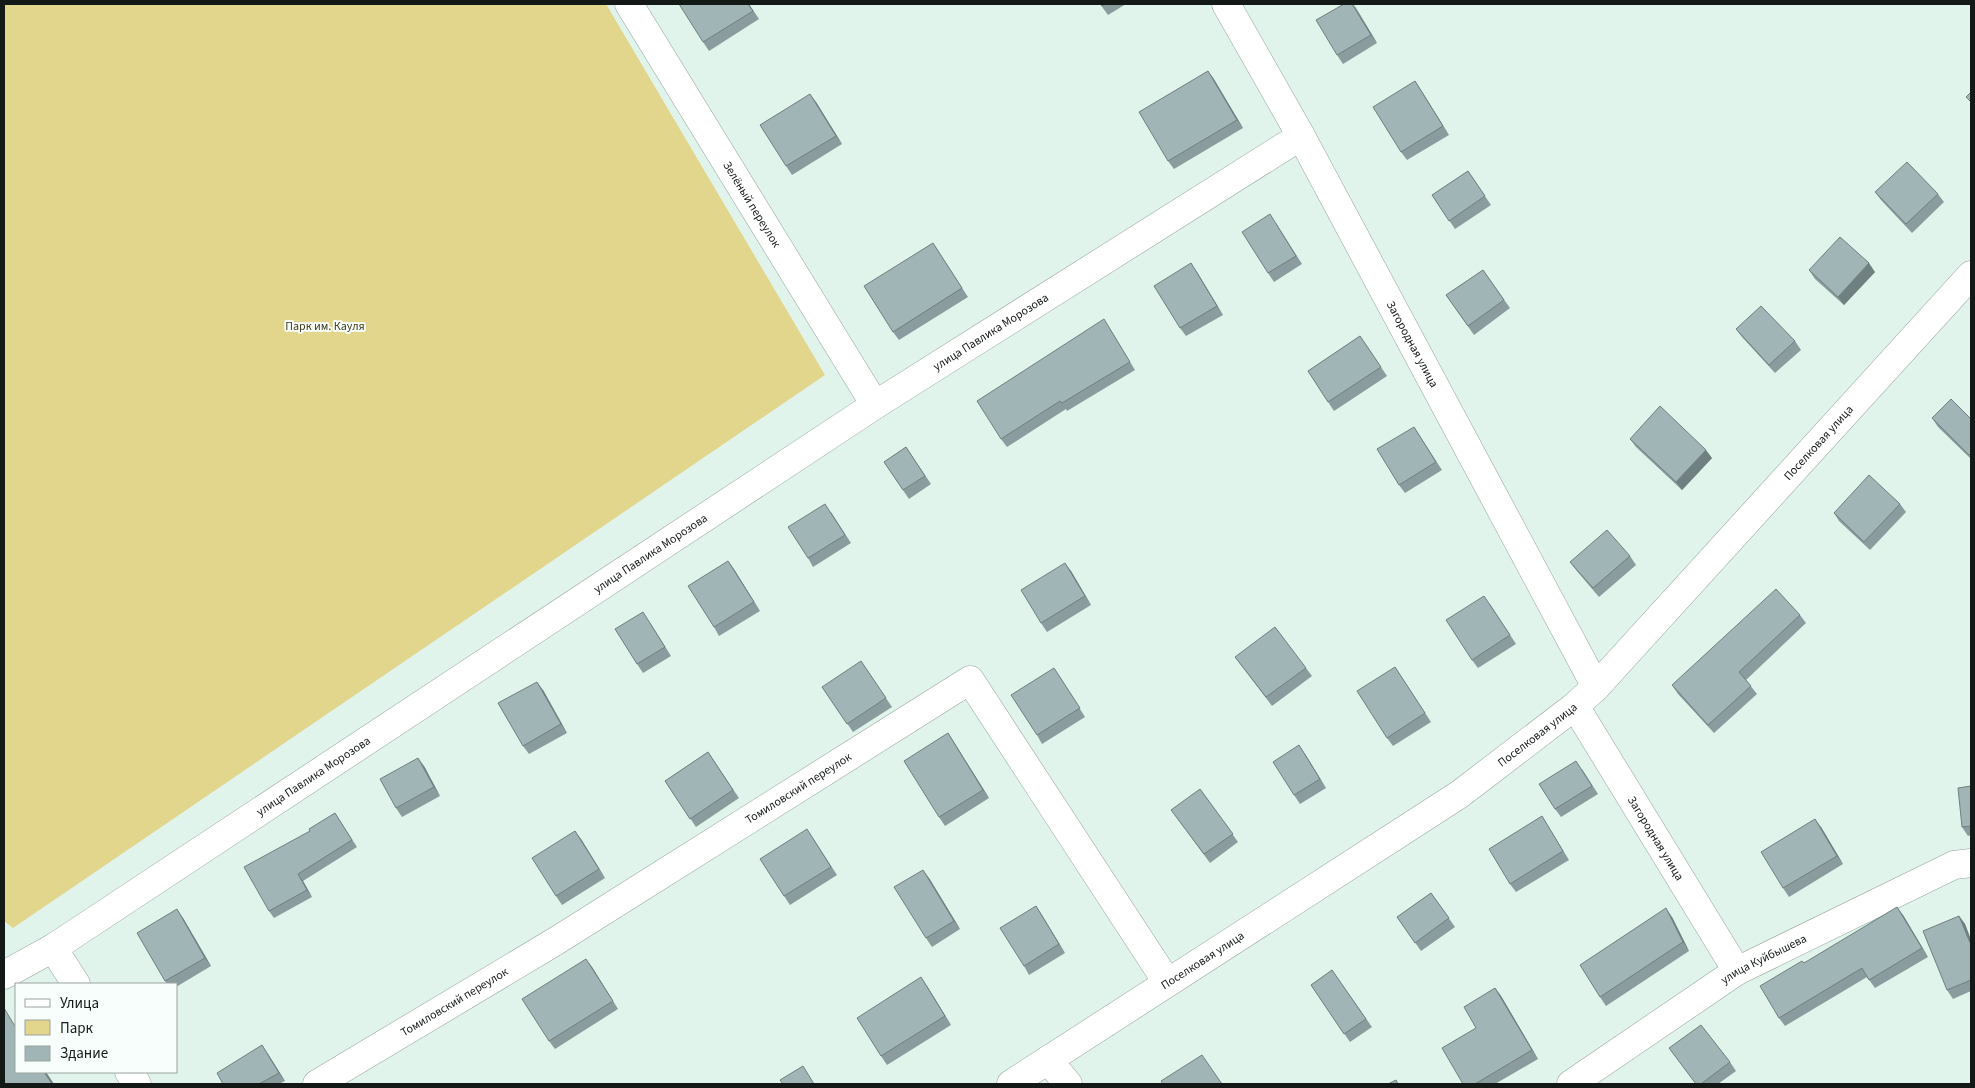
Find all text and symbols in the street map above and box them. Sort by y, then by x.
street label: Зелёный переулок [719,158,785,251]
street label: улица Павлика Морозова [930,289,1052,375]
street label: Загородная улица [1382,298,1443,391]
park label: Парк им. Кауля [285,318,365,335]
street label: Поселковая улица [1780,401,1857,484]
street label: улица Павлика Морозова [590,509,711,597]
street label: Поселковая улица [1494,699,1581,771]
street label: улица Павлика Морозова [253,732,374,820]
street label: Томиловский переулок [742,748,855,828]
street label: Загородная улица [1624,793,1688,884]
street label: Поселковая улица [1157,927,1248,994]
street label: улица Куйбышева [1717,930,1810,988]
street label: Томиловский переулок [397,963,511,1041]
legend [15,983,178,1073]
text: Улица [60,993,99,1014]
text: Парк [60,1018,94,1039]
text: Здание [60,1043,108,1064]

